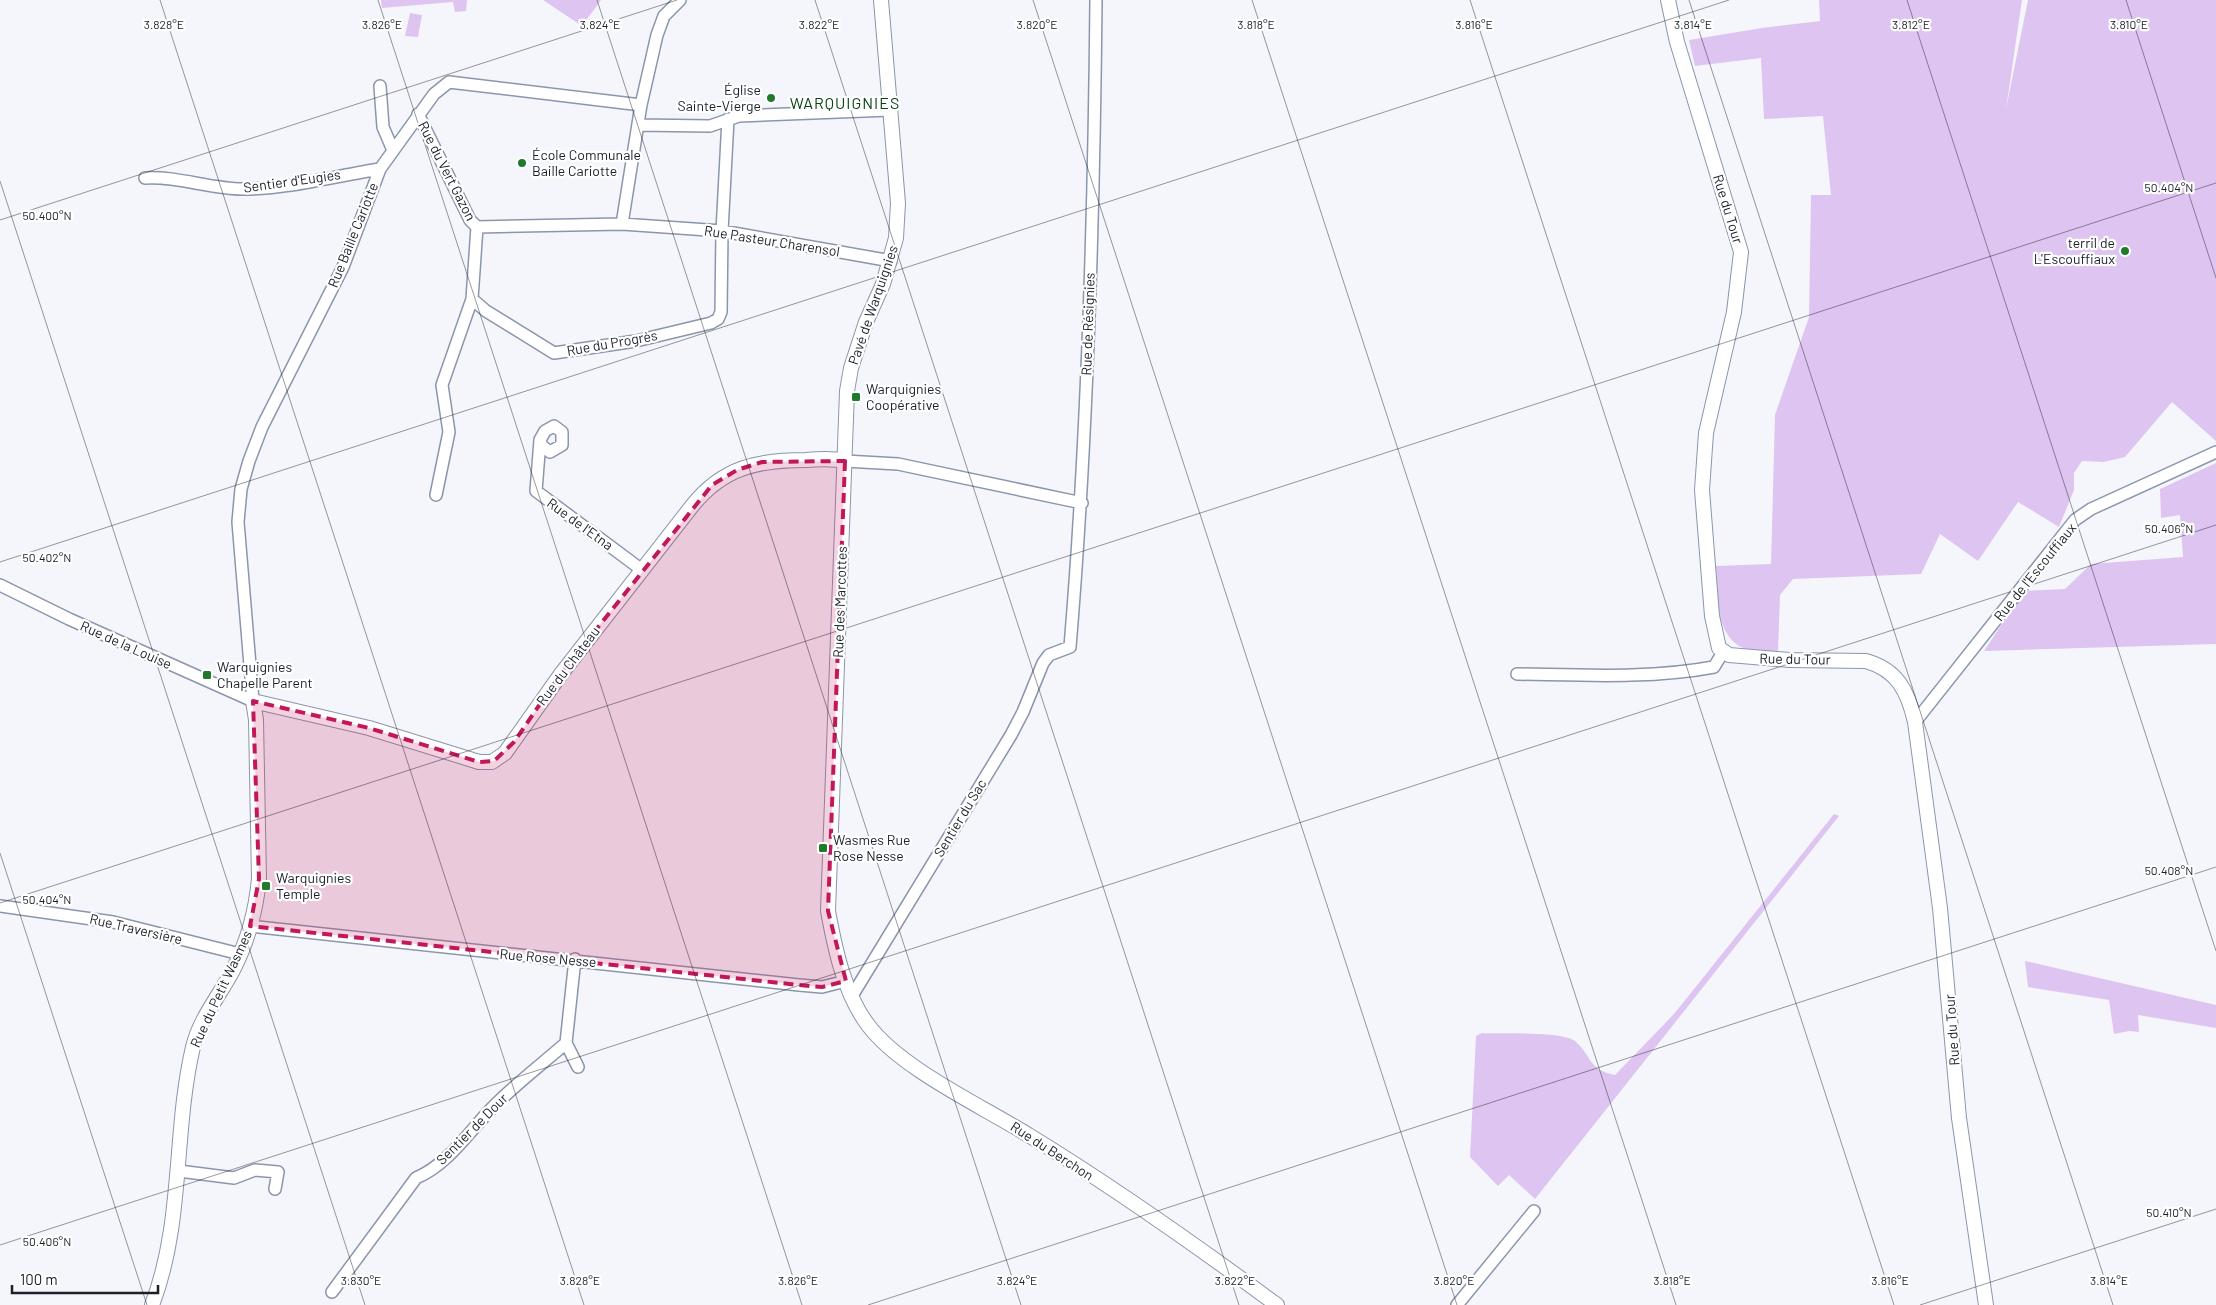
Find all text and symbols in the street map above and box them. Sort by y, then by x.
text: 3.828°E [144,17,184,31]
text: 3.826°E [362,17,402,31]
text: 3.824°E [580,17,620,31]
text: 3.822°E [799,17,839,31]
text: 3.820°E [1017,17,1057,31]
text: 3.818°E [1237,17,1275,31]
text: 3.816°E [1455,17,1493,31]
text: 3.814°E [1674,17,1712,31]
text: 3.812°E [1892,17,1930,31]
text: 3.810°E [2110,17,2148,31]
place label: Église Sainte-Vierge [678,81,761,114]
marker: Église Sainte-Vierge [765,92,777,104]
district label: WARQUIGNIES [790,93,900,112]
street label: Rue du Vert Gazon [415,118,480,223]
place label: École Communale Baille Cariotte [532,146,641,179]
marker: École Communale Baille Cariotte [516,157,528,169]
street label: Sentier d'Eugies [242,165,342,196]
street label: Rue du Tour [1710,172,1747,246]
street label: Rue Baille Cariotte [324,180,381,290]
text: 50.404°N [2145,180,2193,194]
text: 50.400°N [22,208,72,222]
street label: Rue Pasteur Charensol [703,221,841,260]
place label: terril de L'Escouffiaux [2034,234,2115,267]
street label: Pavé de Warquignies [844,243,901,367]
marker: terril de L'Escouffiaux [2119,245,2131,257]
street label: Rue de Résignies [1077,272,1098,376]
street label: Rue du Progrès [565,326,659,359]
place label: Warquignies Coopérative [866,380,941,413]
marker: Warquignies Coopérative [850,391,862,403]
street label: Rue de l'Etna [544,494,617,553]
street label: Rue de l'Escouffiaux [1990,519,2080,624]
text: 50.406°N [2145,521,2193,535]
street label: Rue des Marcottes [829,546,850,658]
text: 50.402°N [23,550,71,564]
street label: Rue de la Louise [78,617,175,672]
street label: Rue du Château [532,623,603,709]
street label: Rue du Tour [1759,649,1831,668]
place label: Warquignies Chapelle Parent [217,658,313,691]
marker: Warquignies Chapelle Parent [201,669,213,681]
street label: Sentier du Sac [930,776,989,860]
place label: Wasmes Rue Rose Nesse [833,831,910,864]
marker: Wasmes Rue Rose Nesse [817,842,829,854]
text: 50.408°N [2145,863,2193,877]
place label: Warquignies Temple [276,869,351,902]
marker: Warquignies Temple [260,880,272,892]
text: 50.404°N [23,892,71,906]
street label: Rue Traversière [88,910,184,947]
street label: Rue du Petit Wasmes [186,927,255,1050]
street label: Rue Rose Nesse [499,945,597,970]
street label: Rue du Tour [1941,994,1962,1066]
street label: Sentier de Dour [432,1089,511,1168]
street label: Rue du Berchon [1008,1117,1097,1184]
text: 50.410°N [2146,1205,2192,1219]
text: 50.406°N [23,1234,71,1248]
scale bar [12,1262,159,1294]
text: 100 m [20,1270,58,1288]
text: 3.830°E [341,1273,381,1287]
text: 3.828°E [560,1273,600,1287]
text: 3.826°E [778,1273,818,1287]
text: 3.824°E [997,1273,1037,1287]
text: 3.822°E [1215,1273,1255,1287]
text: 3.820°E [1434,1273,1474,1287]
text: 3.818°E [1653,1273,1691,1287]
text: 3.816°E [1871,1273,1909,1287]
text: 3.814°E [2090,1273,2128,1287]

